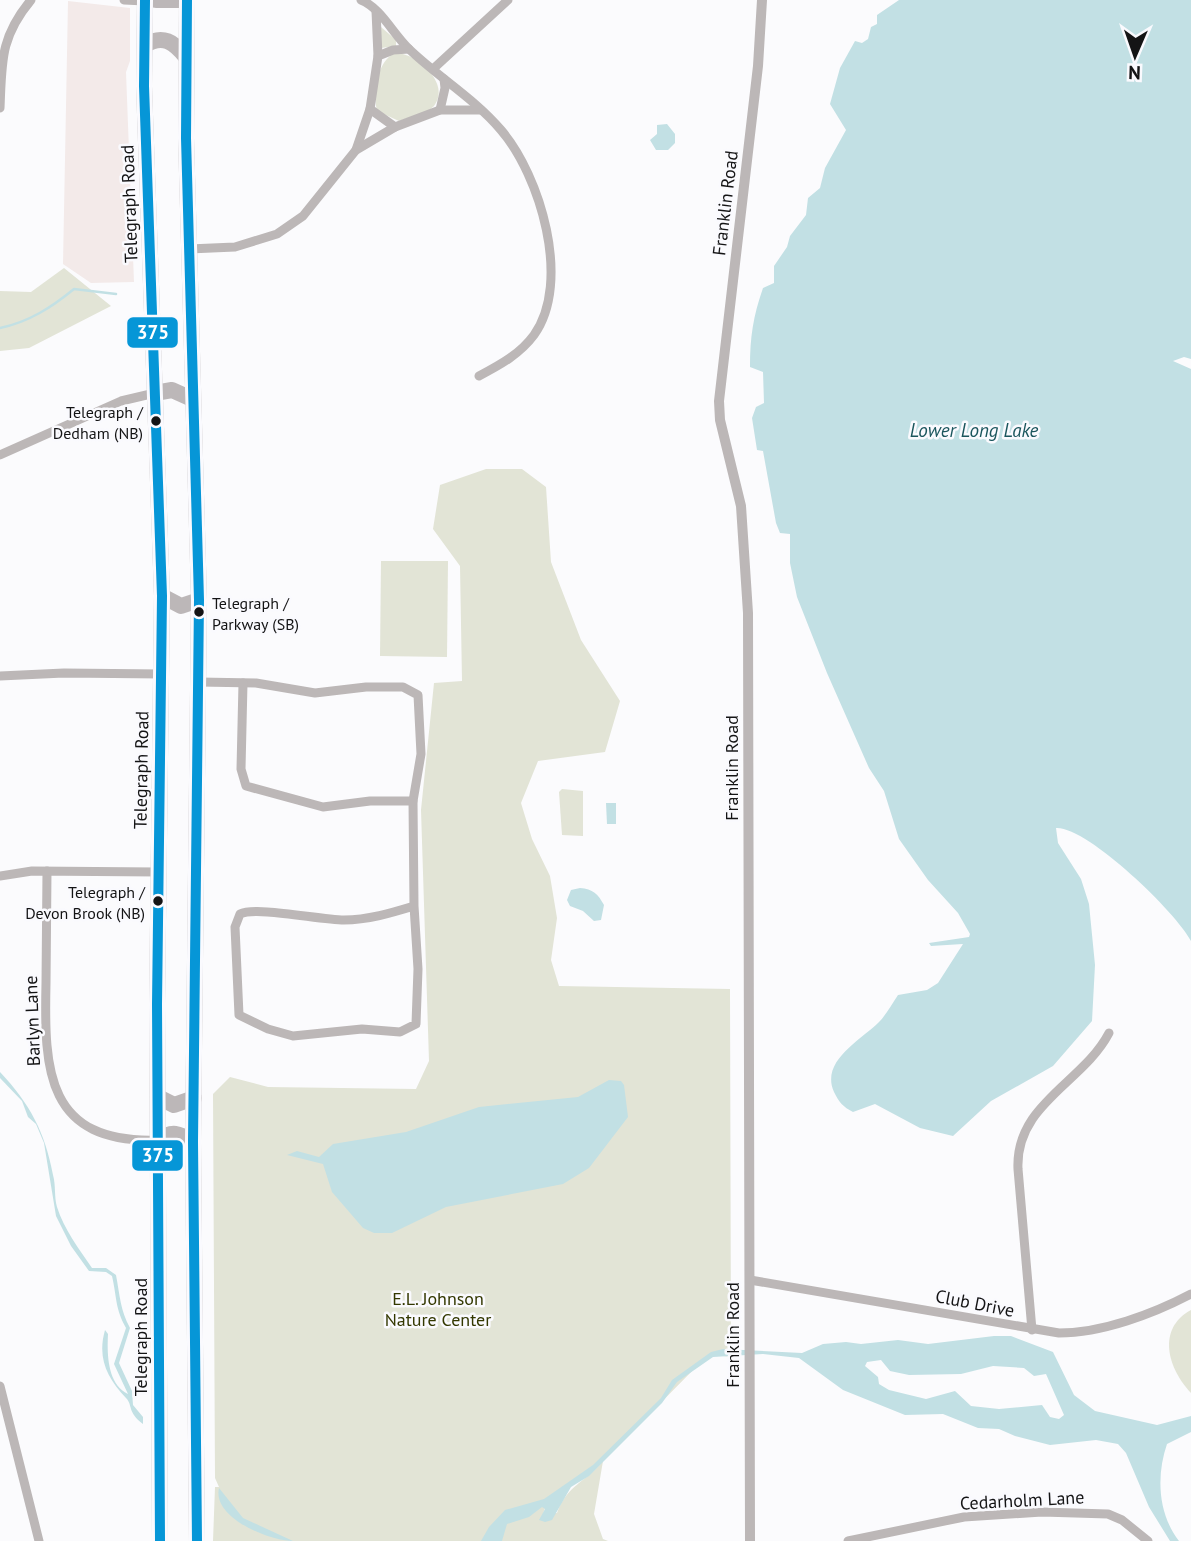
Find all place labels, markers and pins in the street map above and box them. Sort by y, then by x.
place label: Telegraph / Dedham (NB) [53,402,144,443]
marker: Telegraph / Dedham (NB) [149,414,163,428]
place label: Telegraph / Parkway (SB) [212,593,299,634]
marker: Telegraph / Parkway (SB) [192,605,206,619]
place label: Telegraph / Devon Brook (NB) [25,882,146,923]
marker: Telegraph / Devon Brook (NB) [151,894,165,908]

